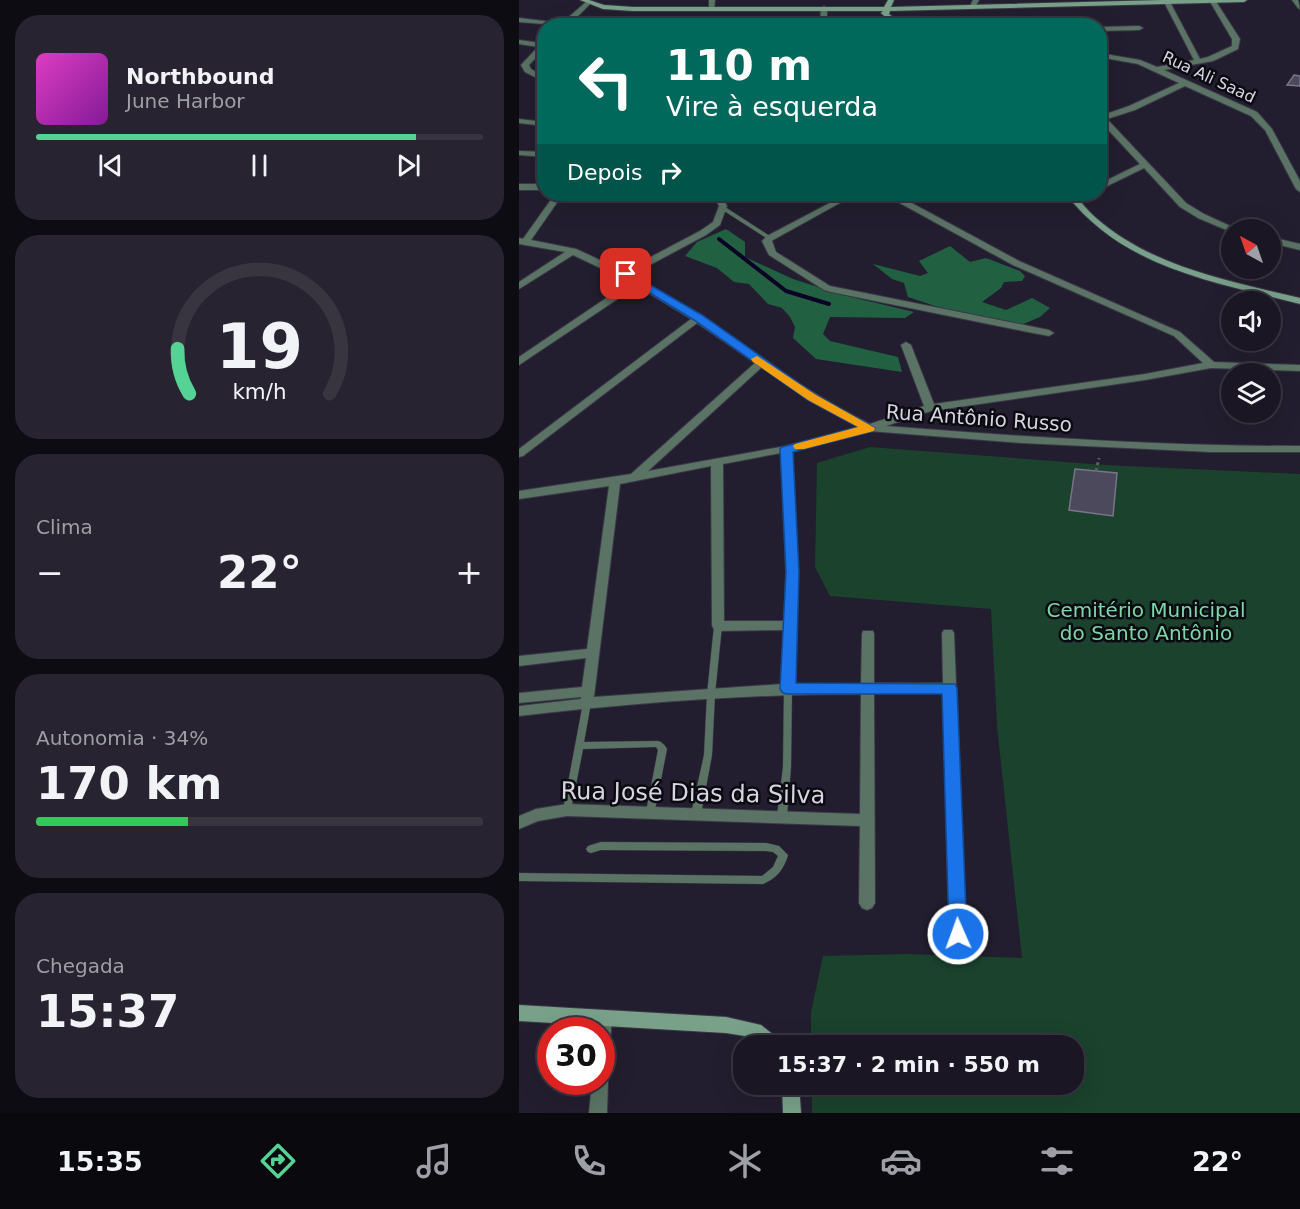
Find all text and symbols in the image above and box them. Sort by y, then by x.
text: 110 m [666,41,812,90]
icon: left [567,42,645,120]
street label: Rua Ali Saad [1160,47,1258,107]
text: Northbound [126,64,275,89]
text: June Harbor [126,89,245,113]
text: Vire à esquerda [666,91,878,122]
icon: previous [94,149,127,182]
icon: pause [243,149,276,182]
icon: next [392,149,425,182]
icon: right [654,156,687,189]
text: Depois [567,160,642,185]
north arrow [1221,219,1281,279]
map controls [1221,219,1281,423]
pin [600,248,651,299]
icon: arrive [609,257,642,290]
button: sound [1221,291,1281,351]
text: 19 [216,310,303,383]
button: layers [1221,363,1281,423]
text: km/h [232,379,287,404]
street label: Rua Antônio Russo [885,400,1073,436]
text: Clima [36,515,93,539]
text: 22° [217,546,302,599]
text: − [36,553,64,592]
text: + [455,553,483,592]
park label: Cemitério Municipal do Santo Antônio [1046,598,1246,645]
text: Autonomia · 34% [36,726,208,750]
text: 170 km [36,757,222,810]
street label: Rua José Dias da Silva [560,777,826,809]
position arrow [926,902,990,966]
text: Chegada [36,954,125,978]
text: 15:37 [36,985,179,1038]
speed limit sign: 30 [537,1017,615,1095]
text: 15:37 · 2 min · 550 m [777,1052,1040,1077]
icon: directions [257,1140,299,1182]
icon: music [413,1140,455,1182]
icon: phone [568,1140,610,1182]
icon: climate [724,1140,766,1182]
icon: car [880,1140,922,1182]
icon: filters [1036,1140,1078,1182]
text: 15:35 [57,1146,143,1177]
text: 22° [1192,1146,1243,1177]

